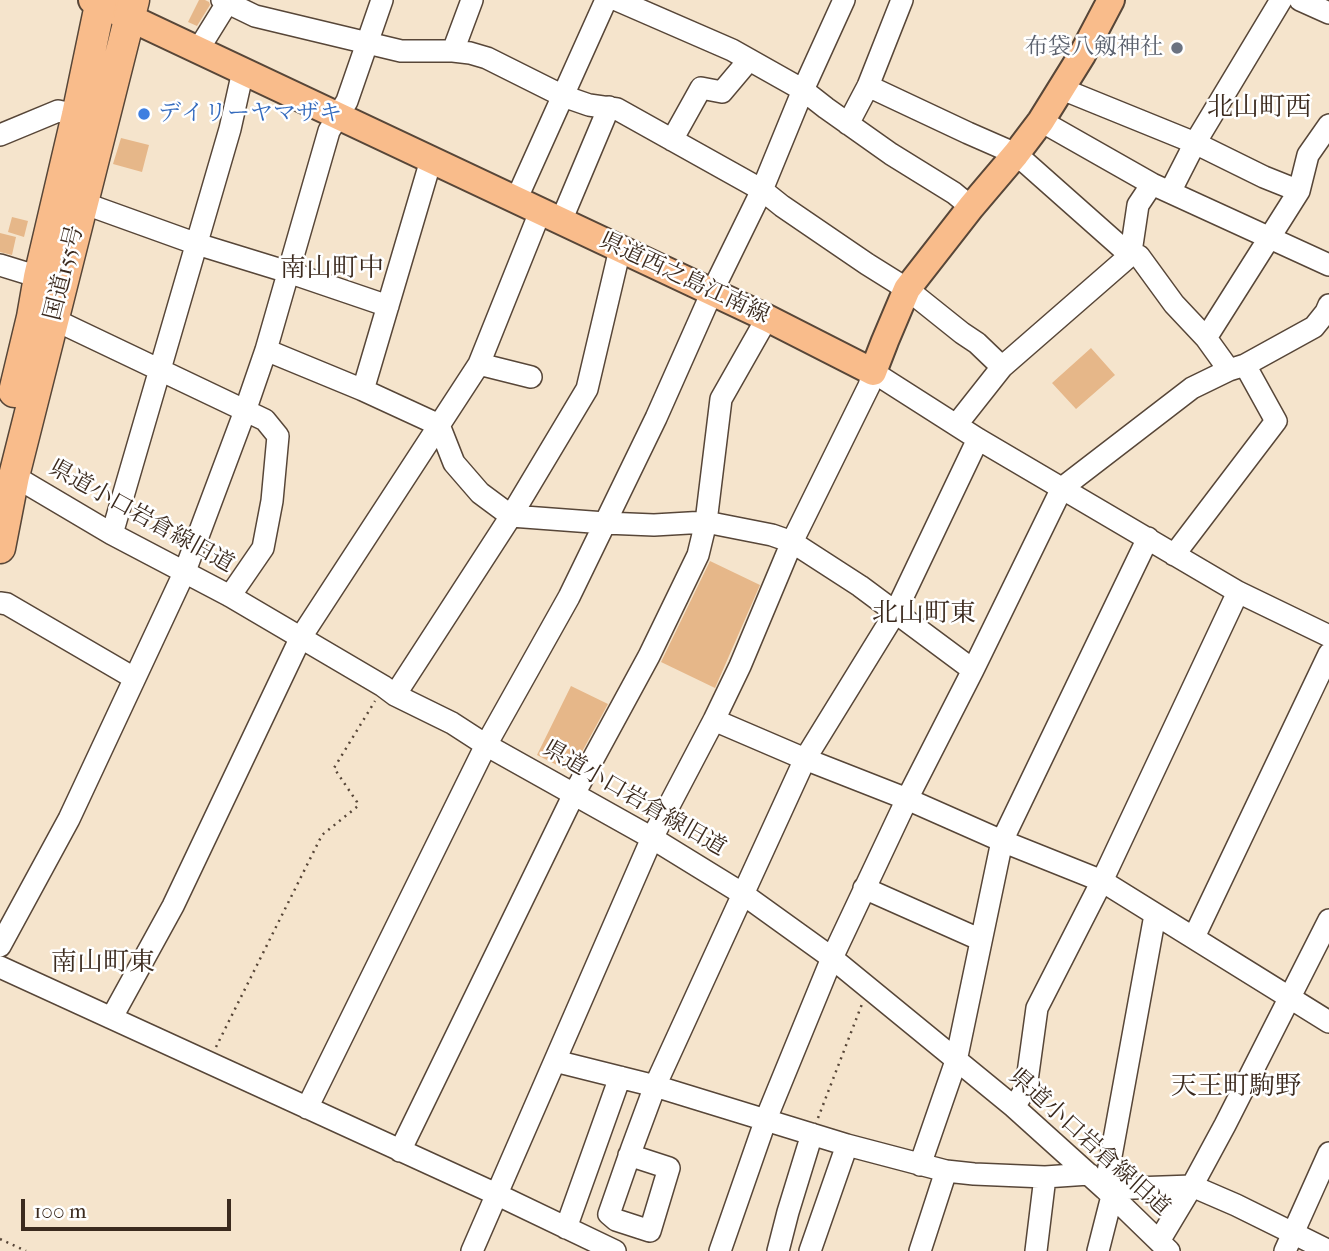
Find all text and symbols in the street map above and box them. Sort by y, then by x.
place label: 布袋八剱神社 [1025,34,1163,62]
marker: 布袋八剱神社 [1169,40,1185,56]
district label: 北山町西 [1207,93,1311,125]
place label: デイリーヤマザキ [158,100,342,128]
marker: デイリーヤマザキ [136,106,152,122]
street label: 国道155号 [40,223,90,323]
street label: 県道西之島江南線 [595,228,773,330]
district label: 南山町中 [280,254,384,286]
street label: 県道小口岩倉線旧道 [44,455,238,579]
district label: 北山町東 [872,599,976,631]
street label: 県道小口岩倉線旧道 [537,735,731,863]
district label: 南山町東 [51,948,155,980]
street label: 県道小口岩倉線旧道 [1003,1063,1175,1223]
district label: 天王町駒野 [1171,1072,1301,1104]
scale bar [24,1184,234,1228]
text: 100 m [34,1199,87,1223]

